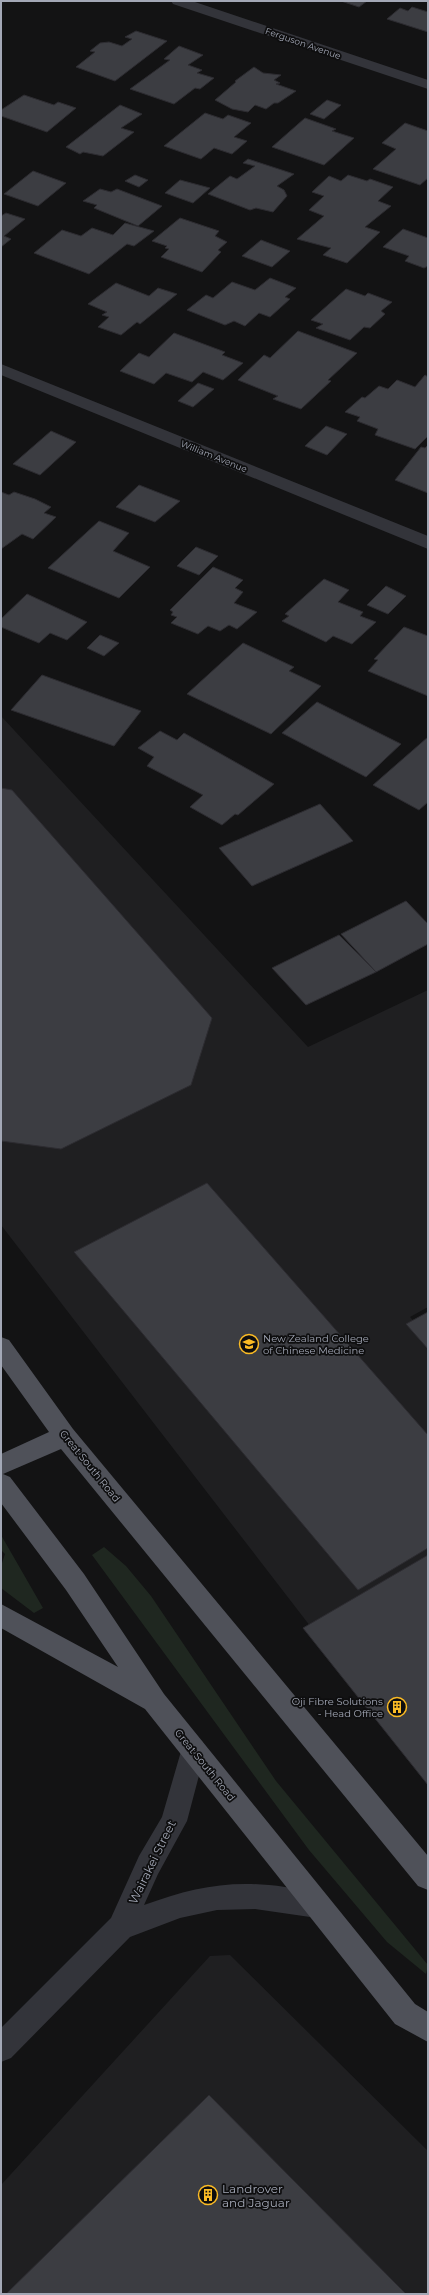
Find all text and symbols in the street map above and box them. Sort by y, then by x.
street label: Ferguson Avenue [264,25,343,61]
street label: William Avenue [179,438,249,475]
place label: New Zealand College of Chinese Medicine [263,1332,369,1357]
school or university icon: New Zealand College of Chinese Medicine [238,1333,260,1355]
street label: Great South Road [57,1427,123,1505]
place label: Oji Fibre Solutions - Head Office [292,1695,383,1720]
building icon: Oji Fibre Solutions - Head Office [386,1696,408,1718]
street label: Great South Road [172,1726,238,1804]
street label: Wairakei Street [125,1818,179,1906]
place label: Landrover and Jaguar [222,2181,290,2210]
building icon: Landrover and Jaguar [197,2184,219,2206]

